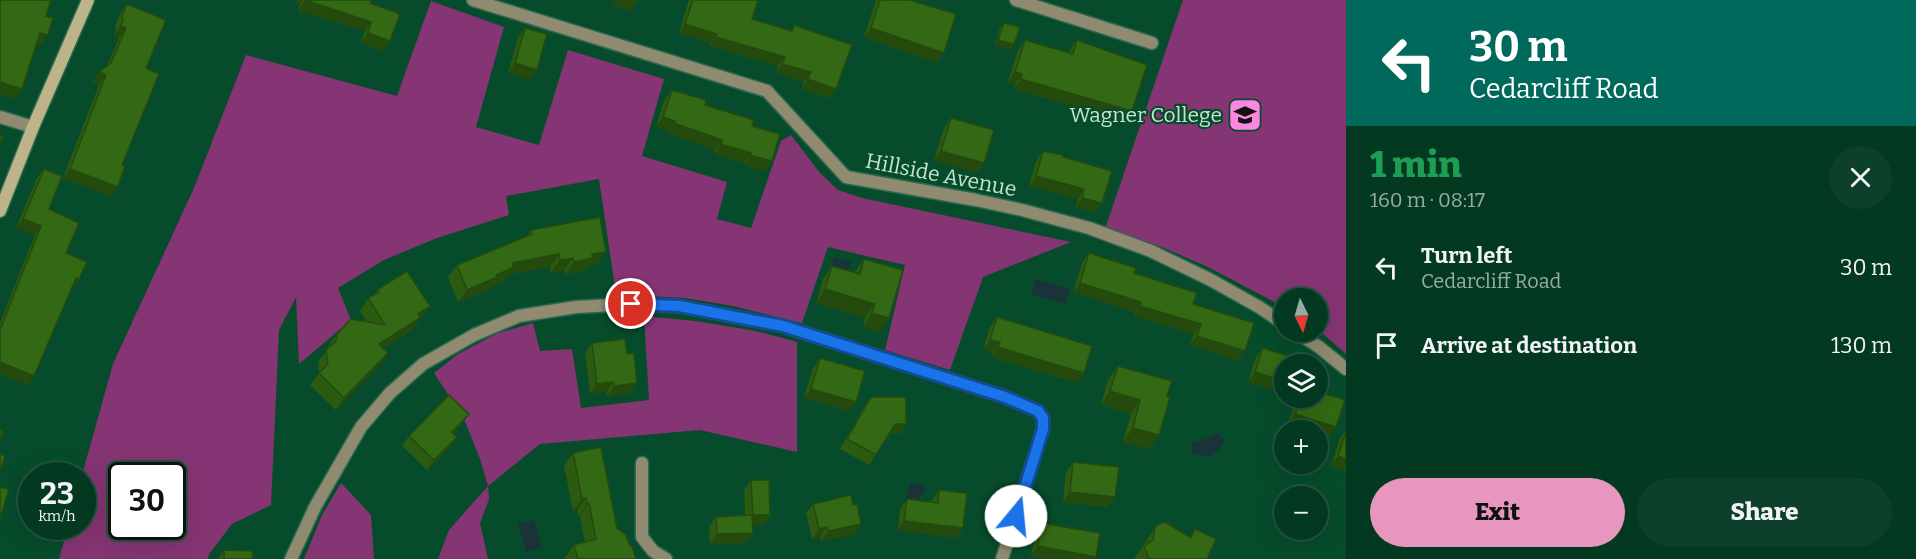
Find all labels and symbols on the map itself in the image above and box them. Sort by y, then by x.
school or university icon: Wagner College [1227,97,1263,133]
place label: Wagner College [1069,102,1222,128]
street label: Hillside Avenue [863,148,1019,202]
pin [605,278,656,329]
north arrow [1274,288,1328,342]
speed limit sign: 30 [108,462,186,540]
position arrow [984,484,1048,548]

